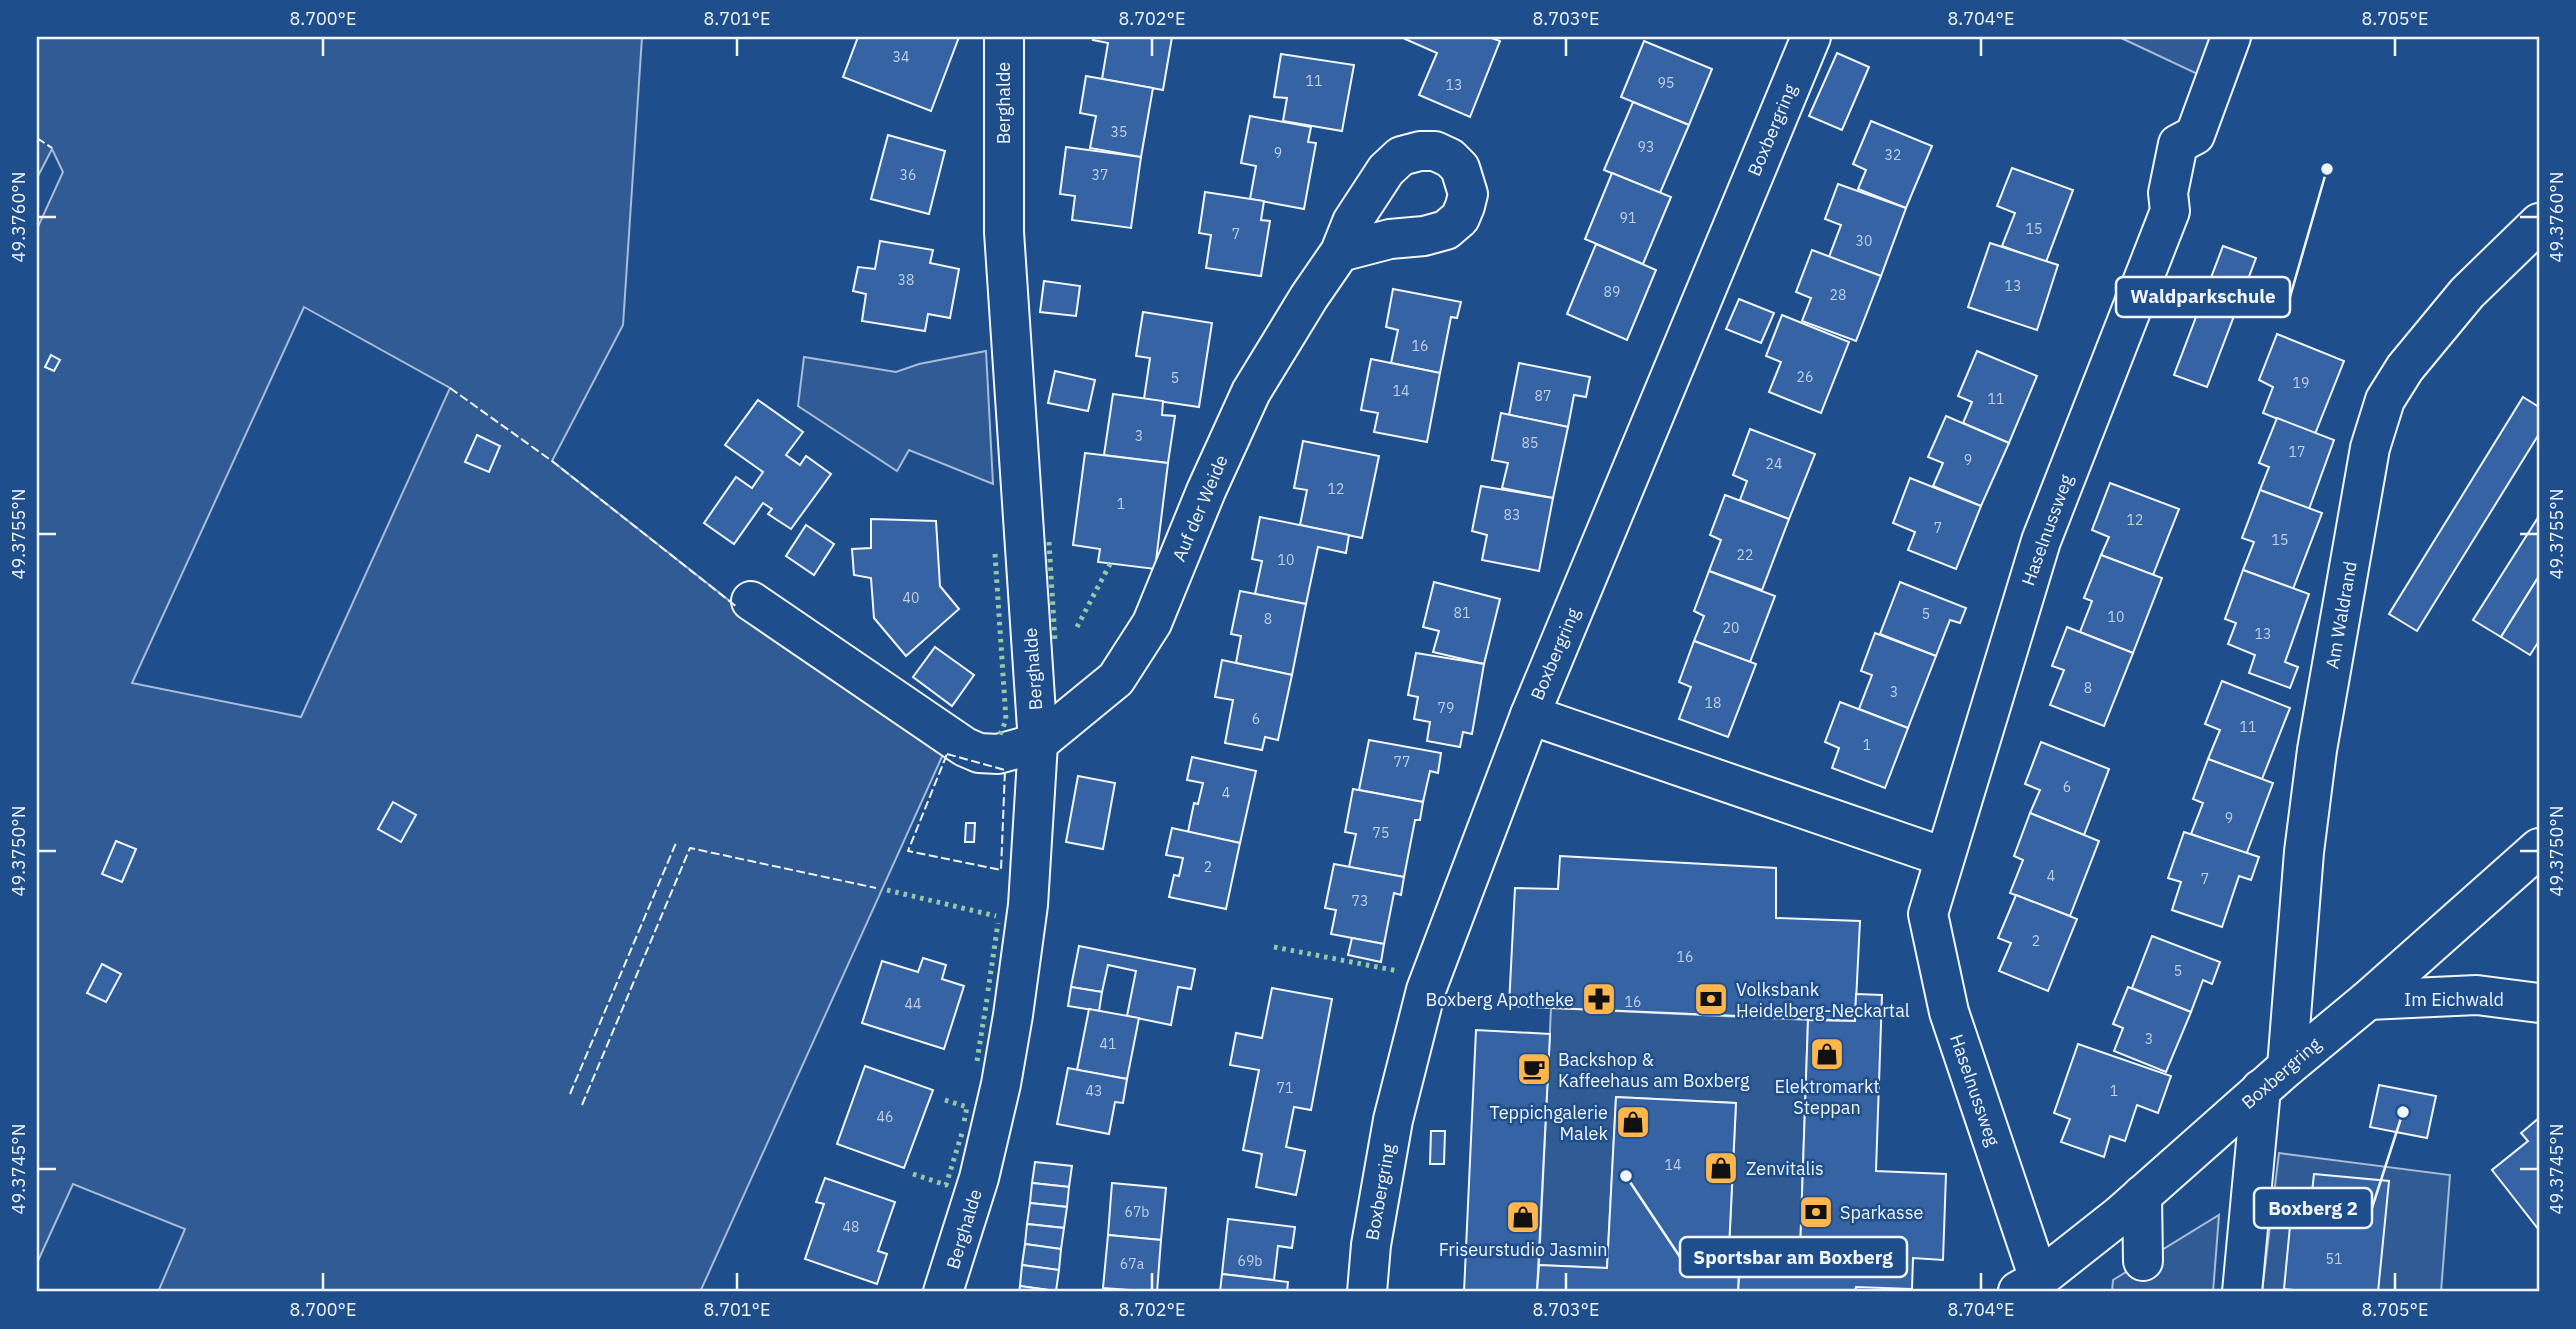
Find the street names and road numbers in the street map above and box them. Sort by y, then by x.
street label: Berghalde [992,62,1015,144]
street label: Boxbergring [1742,80,1802,179]
street label: Auf der Weide [1167,451,1233,565]
street label: Haselnussweg [2016,471,2078,589]
street label: Am Waldrand [2320,559,2362,671]
street label: Boxbergring [1525,604,1585,703]
street label: Berghalde [1019,627,1047,711]
street label: Im Eichwald [2404,988,2504,1011]
street label: Haselnussweg [1945,1031,2005,1149]
street label: Boxbergring [2237,1032,2326,1114]
street label: Boxbergring [1360,1141,1400,1242]
street label: Berghalde [941,1186,987,1272]

